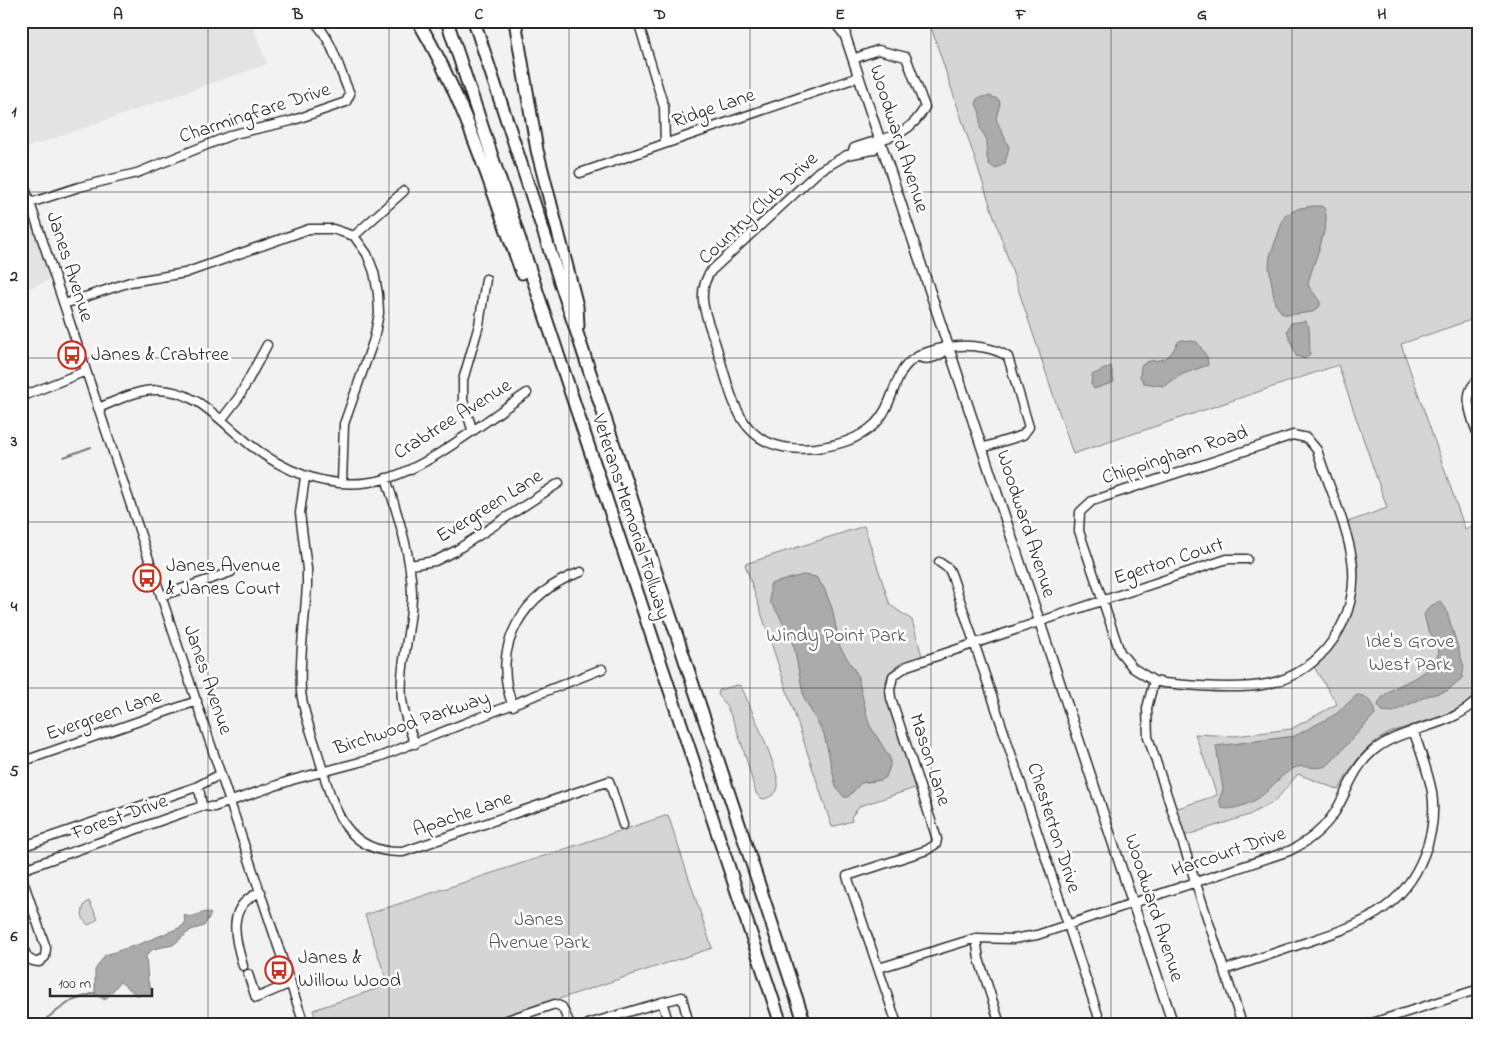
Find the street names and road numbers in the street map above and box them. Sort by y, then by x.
street label: Woodward Avenue [860,61,936,217]
street label: Charmingfare Drive [176,76,335,153]
street label: Ridge Lane [669,81,760,138]
street label: Country Club Drive [693,146,825,272]
street label: Janes Avenue [38,208,100,326]
street label: Crabtree Avenue [388,372,518,468]
street label: Veterans Memorial Tollway [583,410,677,623]
street label: Chippingham Road [1098,419,1252,494]
street label: Woodward Avenue [987,446,1063,602]
street label: Evergreen Lane [431,463,549,552]
street label: Egerton Court [1110,531,1228,594]
street label: Janes Avenue [175,621,239,739]
street label: Evergreen Lane [42,683,166,750]
street label: Birchwood Parkway [329,684,494,765]
street label: Mason Lane [900,710,958,810]
street label: Chesterton Drive [1018,759,1088,897]
street label: Apache Lane [409,784,517,846]
street label: Forest Drive [67,787,172,849]
street label: Harcourt Drive [1168,820,1290,886]
street label: Woodward Avenue [1115,830,1191,986]

